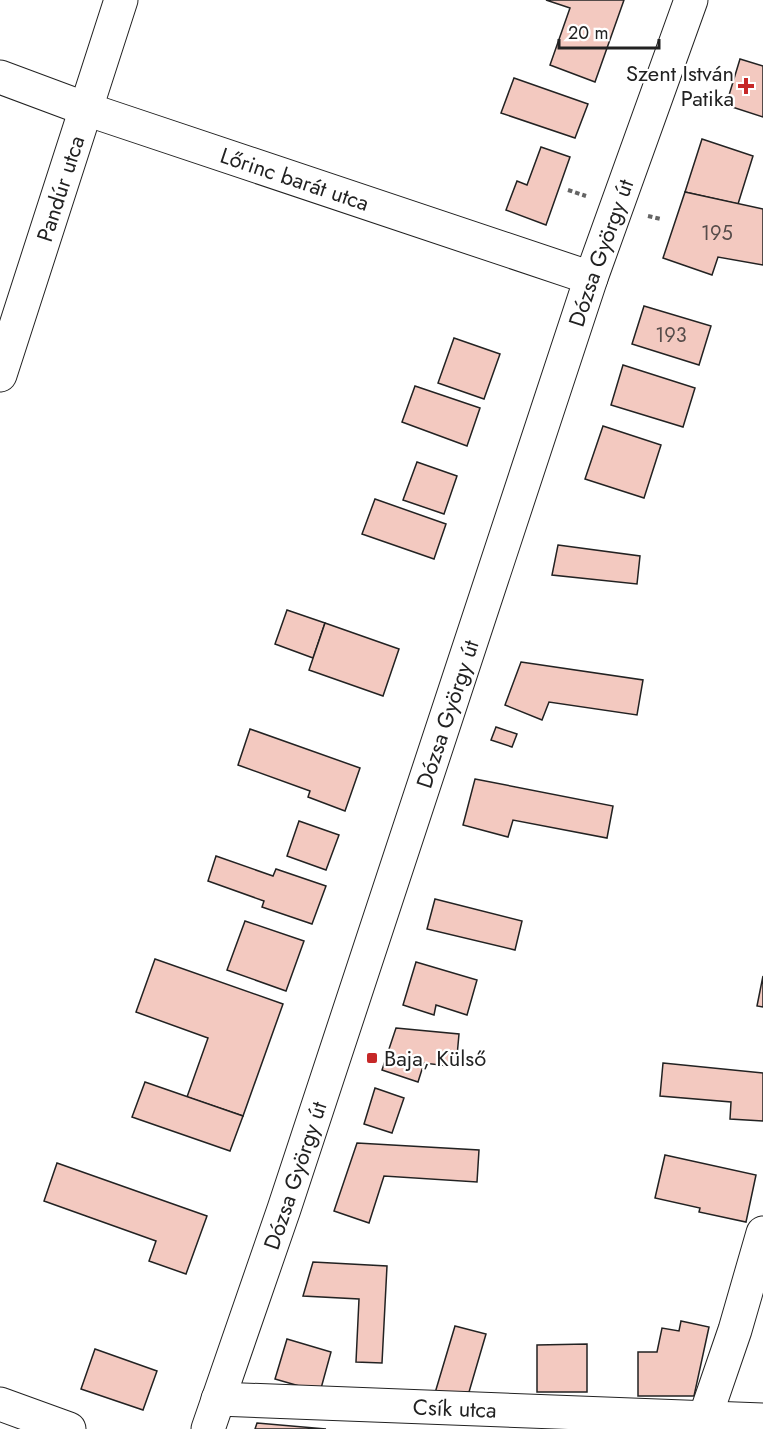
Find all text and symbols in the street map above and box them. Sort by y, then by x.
scale bar [559,12,660,50]
text: 20 m [568,20,608,46]
place label: Szent István Patika [626,57,734,114]
marker: Szent István Patika [739,79,753,93]
street label: Pandúr utca [28,131,92,246]
street label: Lőrinc barát utca [216,139,373,219]
street label: Dózsa György út [560,174,642,331]
house number: 195 [701,219,733,248]
house number: 193 [655,321,687,350]
street label: Dózsa György út [408,635,487,792]
place label: Baja, Külső [384,1042,486,1074]
marker: Baja, Külső [365,1051,379,1065]
street label: Dózsa György út [255,1096,335,1254]
street label: Csík utca [412,1391,497,1426]

